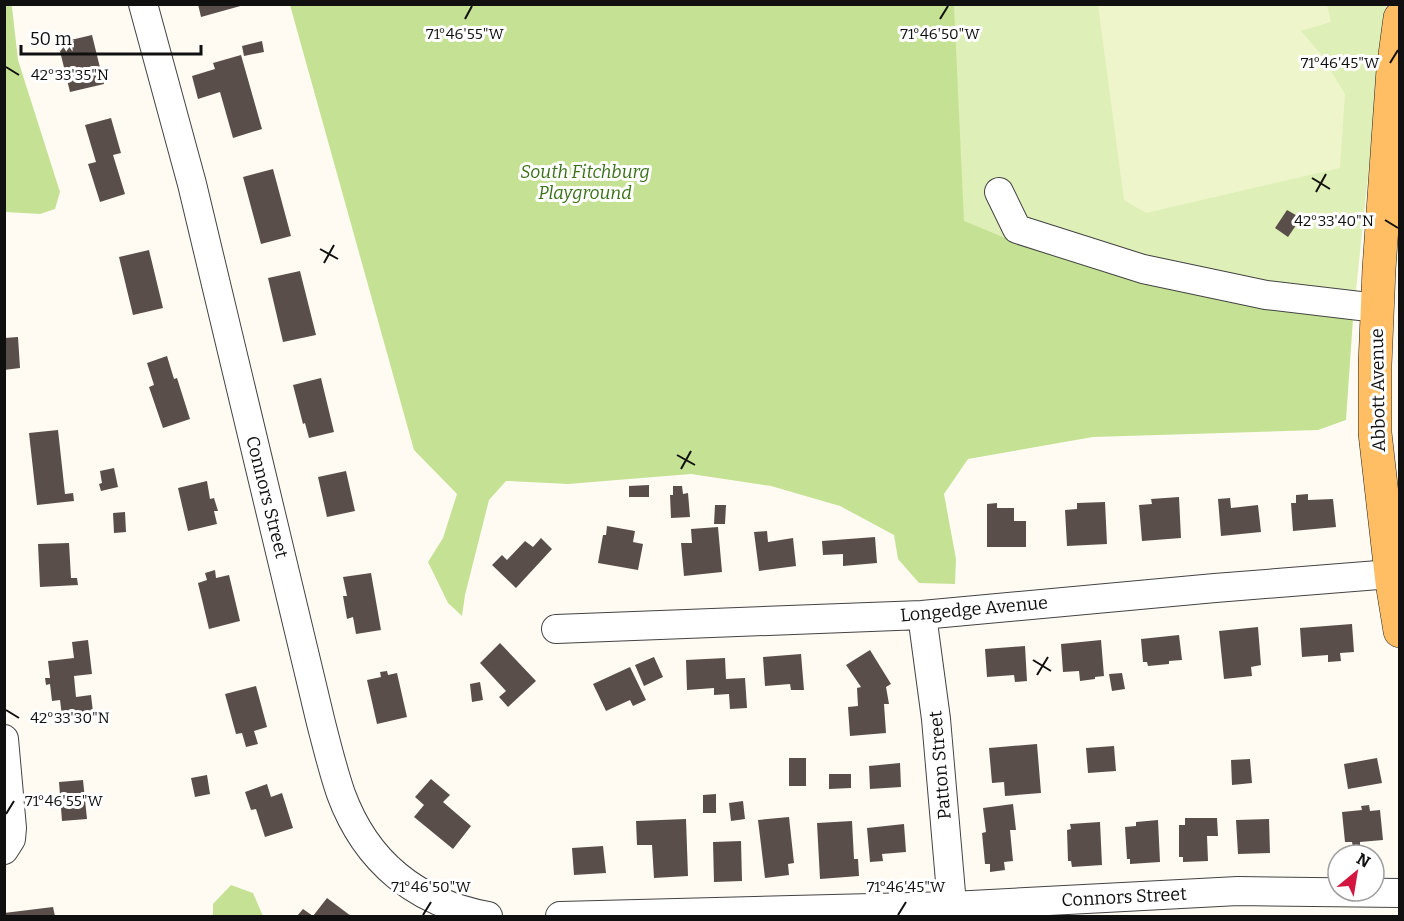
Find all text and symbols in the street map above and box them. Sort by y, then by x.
scale bar [21,18,201,56]
text: 71°46'55"W [426,25,505,43]
text: 71°46'50"W [900,25,980,43]
text: 50 m [30,28,72,50]
text: 71°46'45"W [1301,54,1380,72]
text: 42°33'35"N [31,66,109,84]
park label: South Fitchburg Playground [520,161,650,204]
text: 42°33'40"N [1294,212,1374,230]
street label: Abbott Avenue [1366,328,1390,452]
street label: Connors Street [241,434,293,561]
street label: Longedge Avenue [899,592,1049,626]
text: 42°33'30"N [30,709,110,727]
street label: Patton Street [924,709,956,820]
text: 71°46'55"W [25,792,104,810]
north arrow [1326,843,1386,903]
text: N [1353,849,1373,872]
text: 71°46'50"W [391,878,471,896]
text: 71°46'45"W [867,878,946,896]
street label: Connors Street [1061,883,1188,911]

